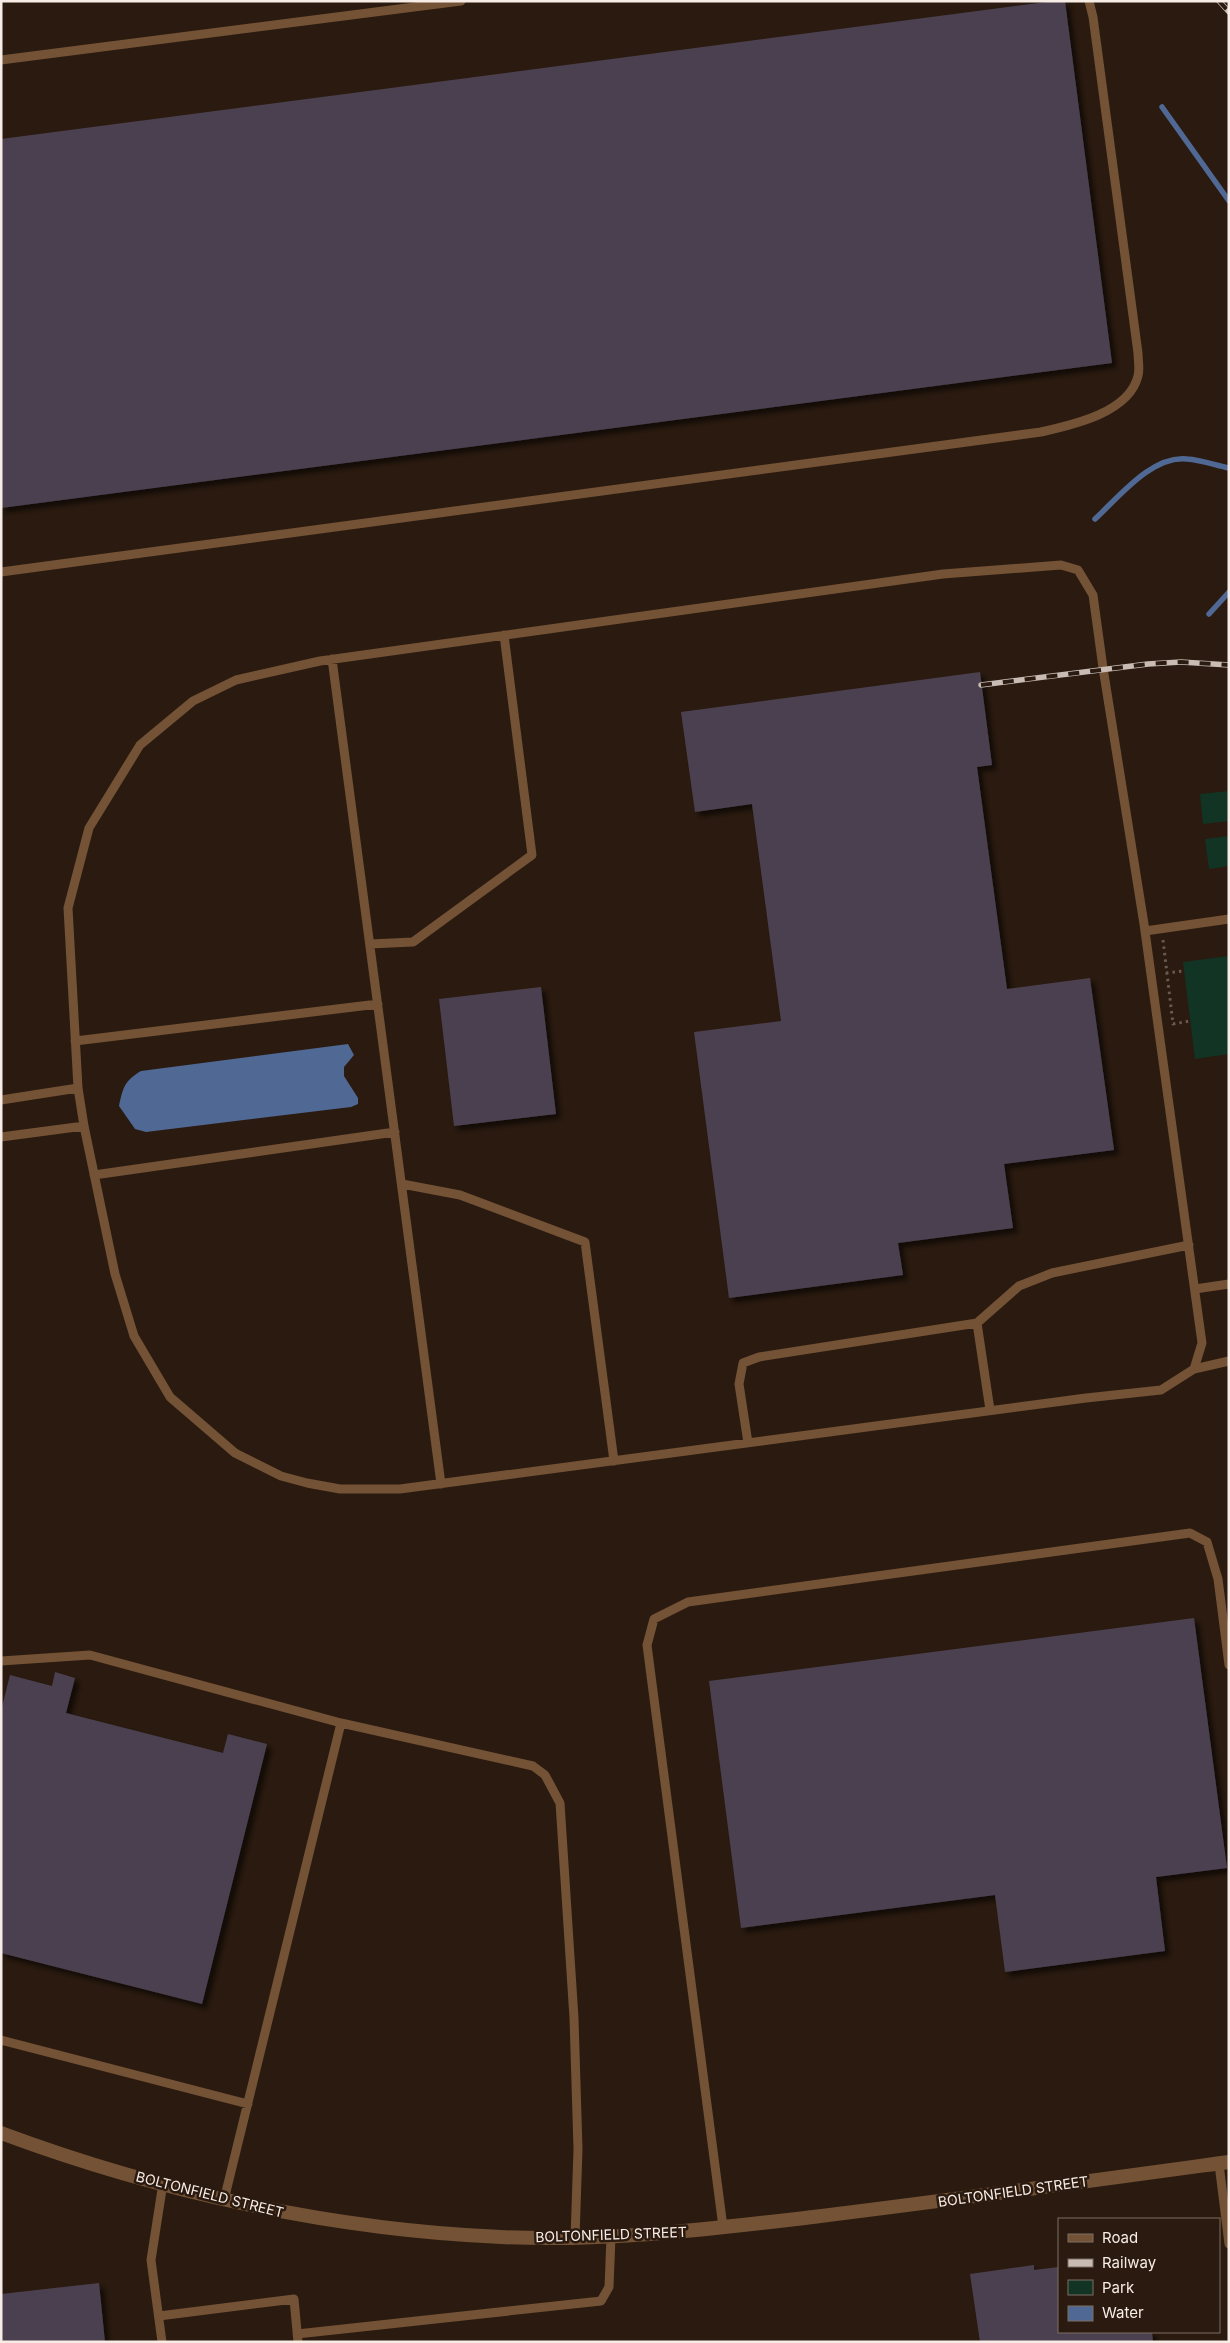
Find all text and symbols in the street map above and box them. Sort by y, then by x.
street label: BOLTONFIELD STREET [134,2167,286,2221]
street label: BOLTONFIELD STREET [937,2172,1089,2210]
legend [1058,2218,1220,2333]
street label: BOLTONFIELD STREET [535,2223,687,2245]
text: Road [1102,2228,1138,2247]
text: Railway [1102,2253,1157,2272]
text: Park [1102,2278,1135,2297]
text: Water [1102,2303,1144,2322]

